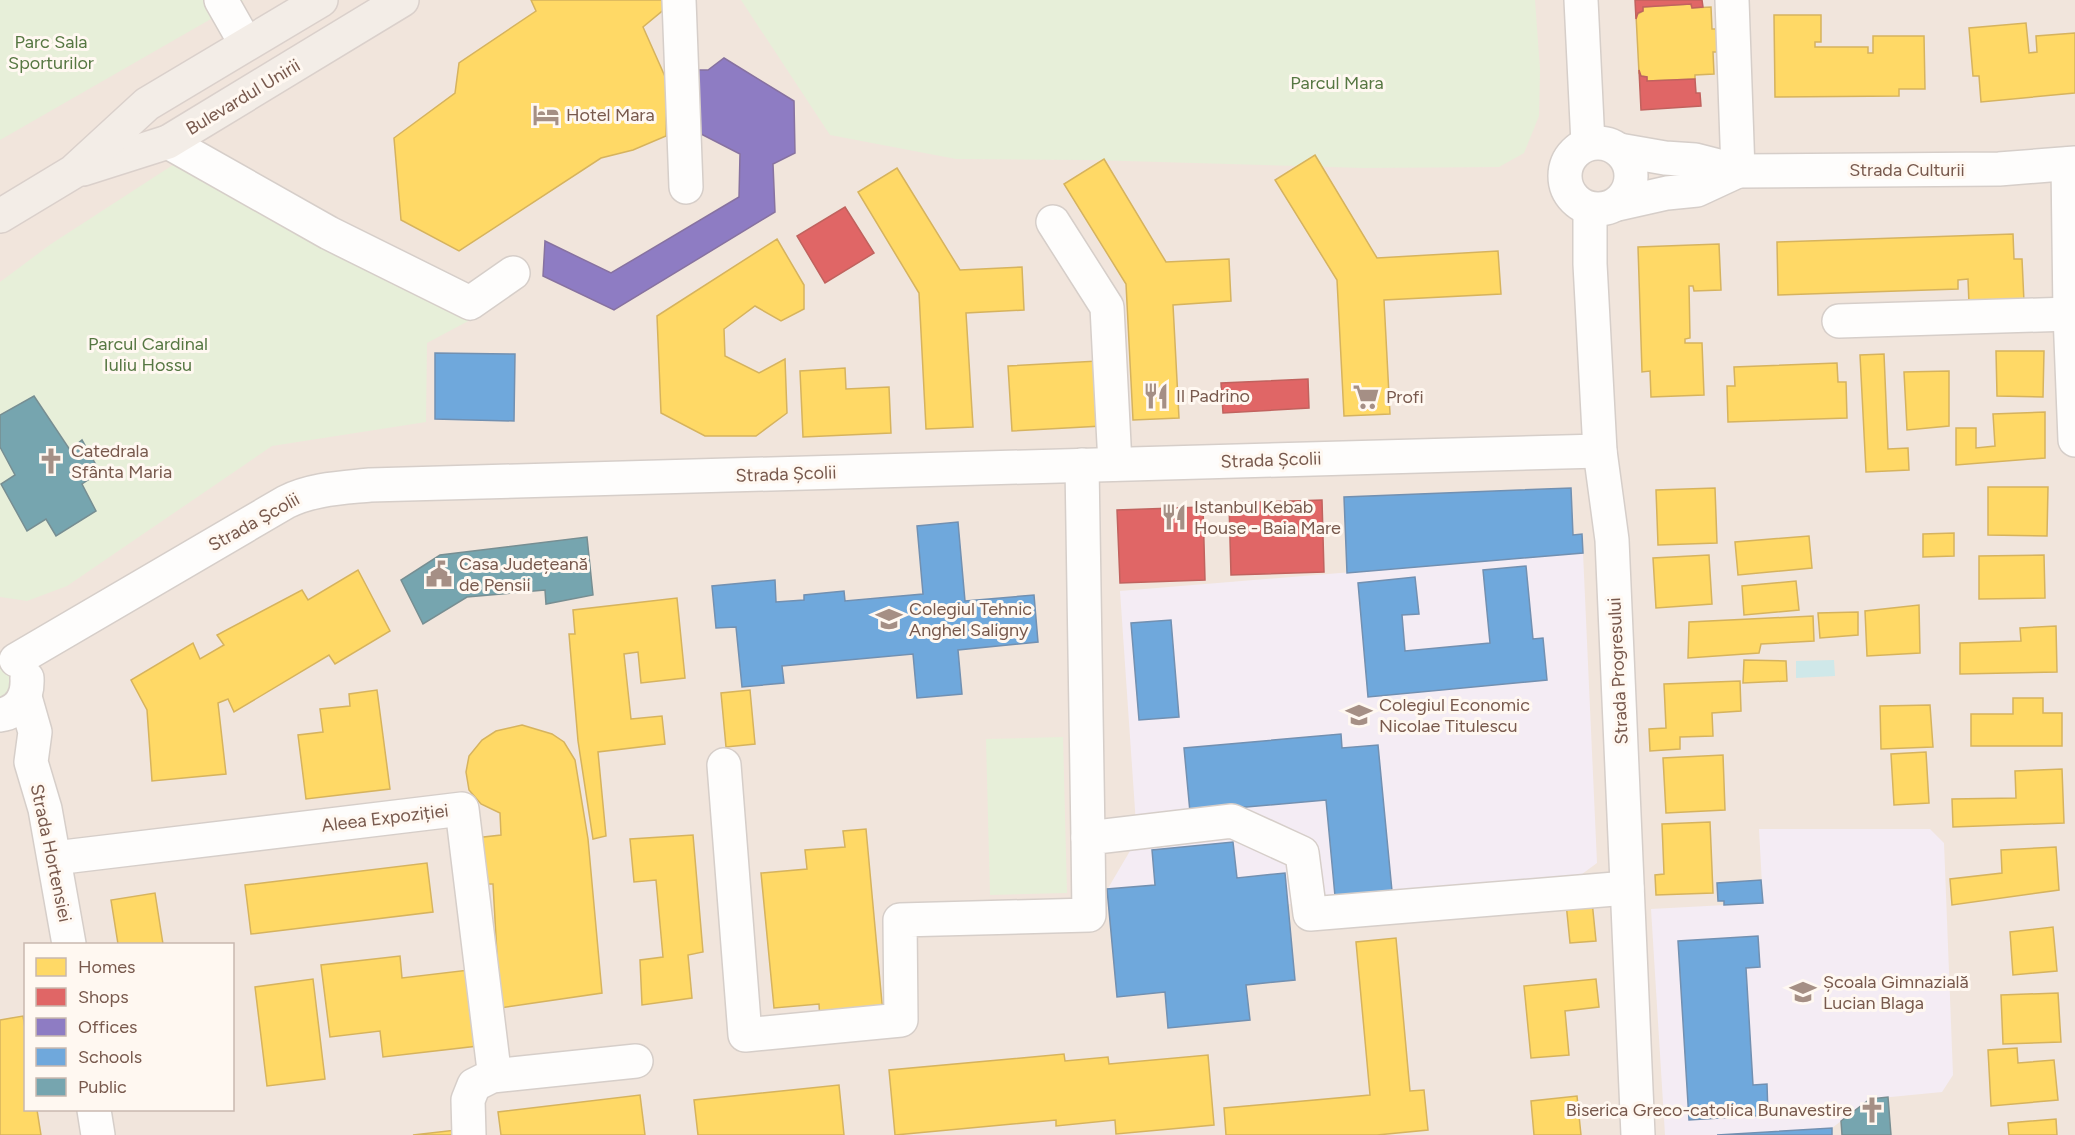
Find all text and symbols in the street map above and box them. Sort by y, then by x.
park label: Parc Sala Sporturilor [8,31,94,74]
street label: Bulevardul Unirii [182,54,304,140]
park label: Parcul Mara [1290,72,1384,94]
hotel icon: Hotel Mara [531,100,561,130]
place label: Hotel Mara [566,104,655,126]
street label: Strada Culturii [1849,159,1965,181]
park label: Parcul Cardinal Iuliu Hossu [88,333,208,376]
restaurant icon: Il Padrino [1141,381,1171,411]
supermarket icon: Profi [1351,382,1381,412]
place label: Il Padrino [1176,385,1250,407]
place label: Profi [1386,386,1424,408]
place label: Catedrala Sfânta Maria [71,440,172,483]
church icon: Catedrala Sfânta Maria [36,446,66,476]
street label: Strada Școlii [1220,447,1322,473]
street label: Strada Școlii [735,461,837,487]
street label: Strada Școlii [205,488,303,556]
place label: Istanbul Kebab House - Baia Mare [1194,496,1341,539]
restaurant icon: Istanbul Kebab House - Baia Mare [1159,502,1189,532]
place label: Casa Județeană de Pensii [459,553,588,596]
public building icon: Casa Județeană de Pensii [424,559,454,589]
street label: Strada Progresului [1603,597,1633,745]
place label: Colegiul Tehnic Anghel Saligny [909,598,1032,641]
school or university icon: Colegiul Tehnic Anghel Saligny [874,604,904,634]
place label: Colegiul Economic Nicolae Titulescu [1379,694,1530,737]
school or university icon: Colegiul Economic Nicolae Titulescu [1344,700,1374,730]
street label: Strada Hortensiei [26,782,76,924]
street label: Aleea Expoziției [320,799,450,837]
legend [24,943,234,1111]
text: Homes [78,956,136,978]
place label: Școala Gimnazială Lucian Blaga [1823,971,1969,1014]
school or university icon: Școala Gimnazială Lucian Blaga [1788,977,1818,1007]
text: Shops [78,986,129,1008]
text: Offices [78,1016,137,1038]
text: Schools [78,1046,142,1068]
text: Public [78,1076,127,1098]
church icon: Biserica Greco-catolica Bunavestire [1857,1095,1887,1125]
place label: Biserica Greco-catolica Bunavestire [1566,1099,1852,1121]

